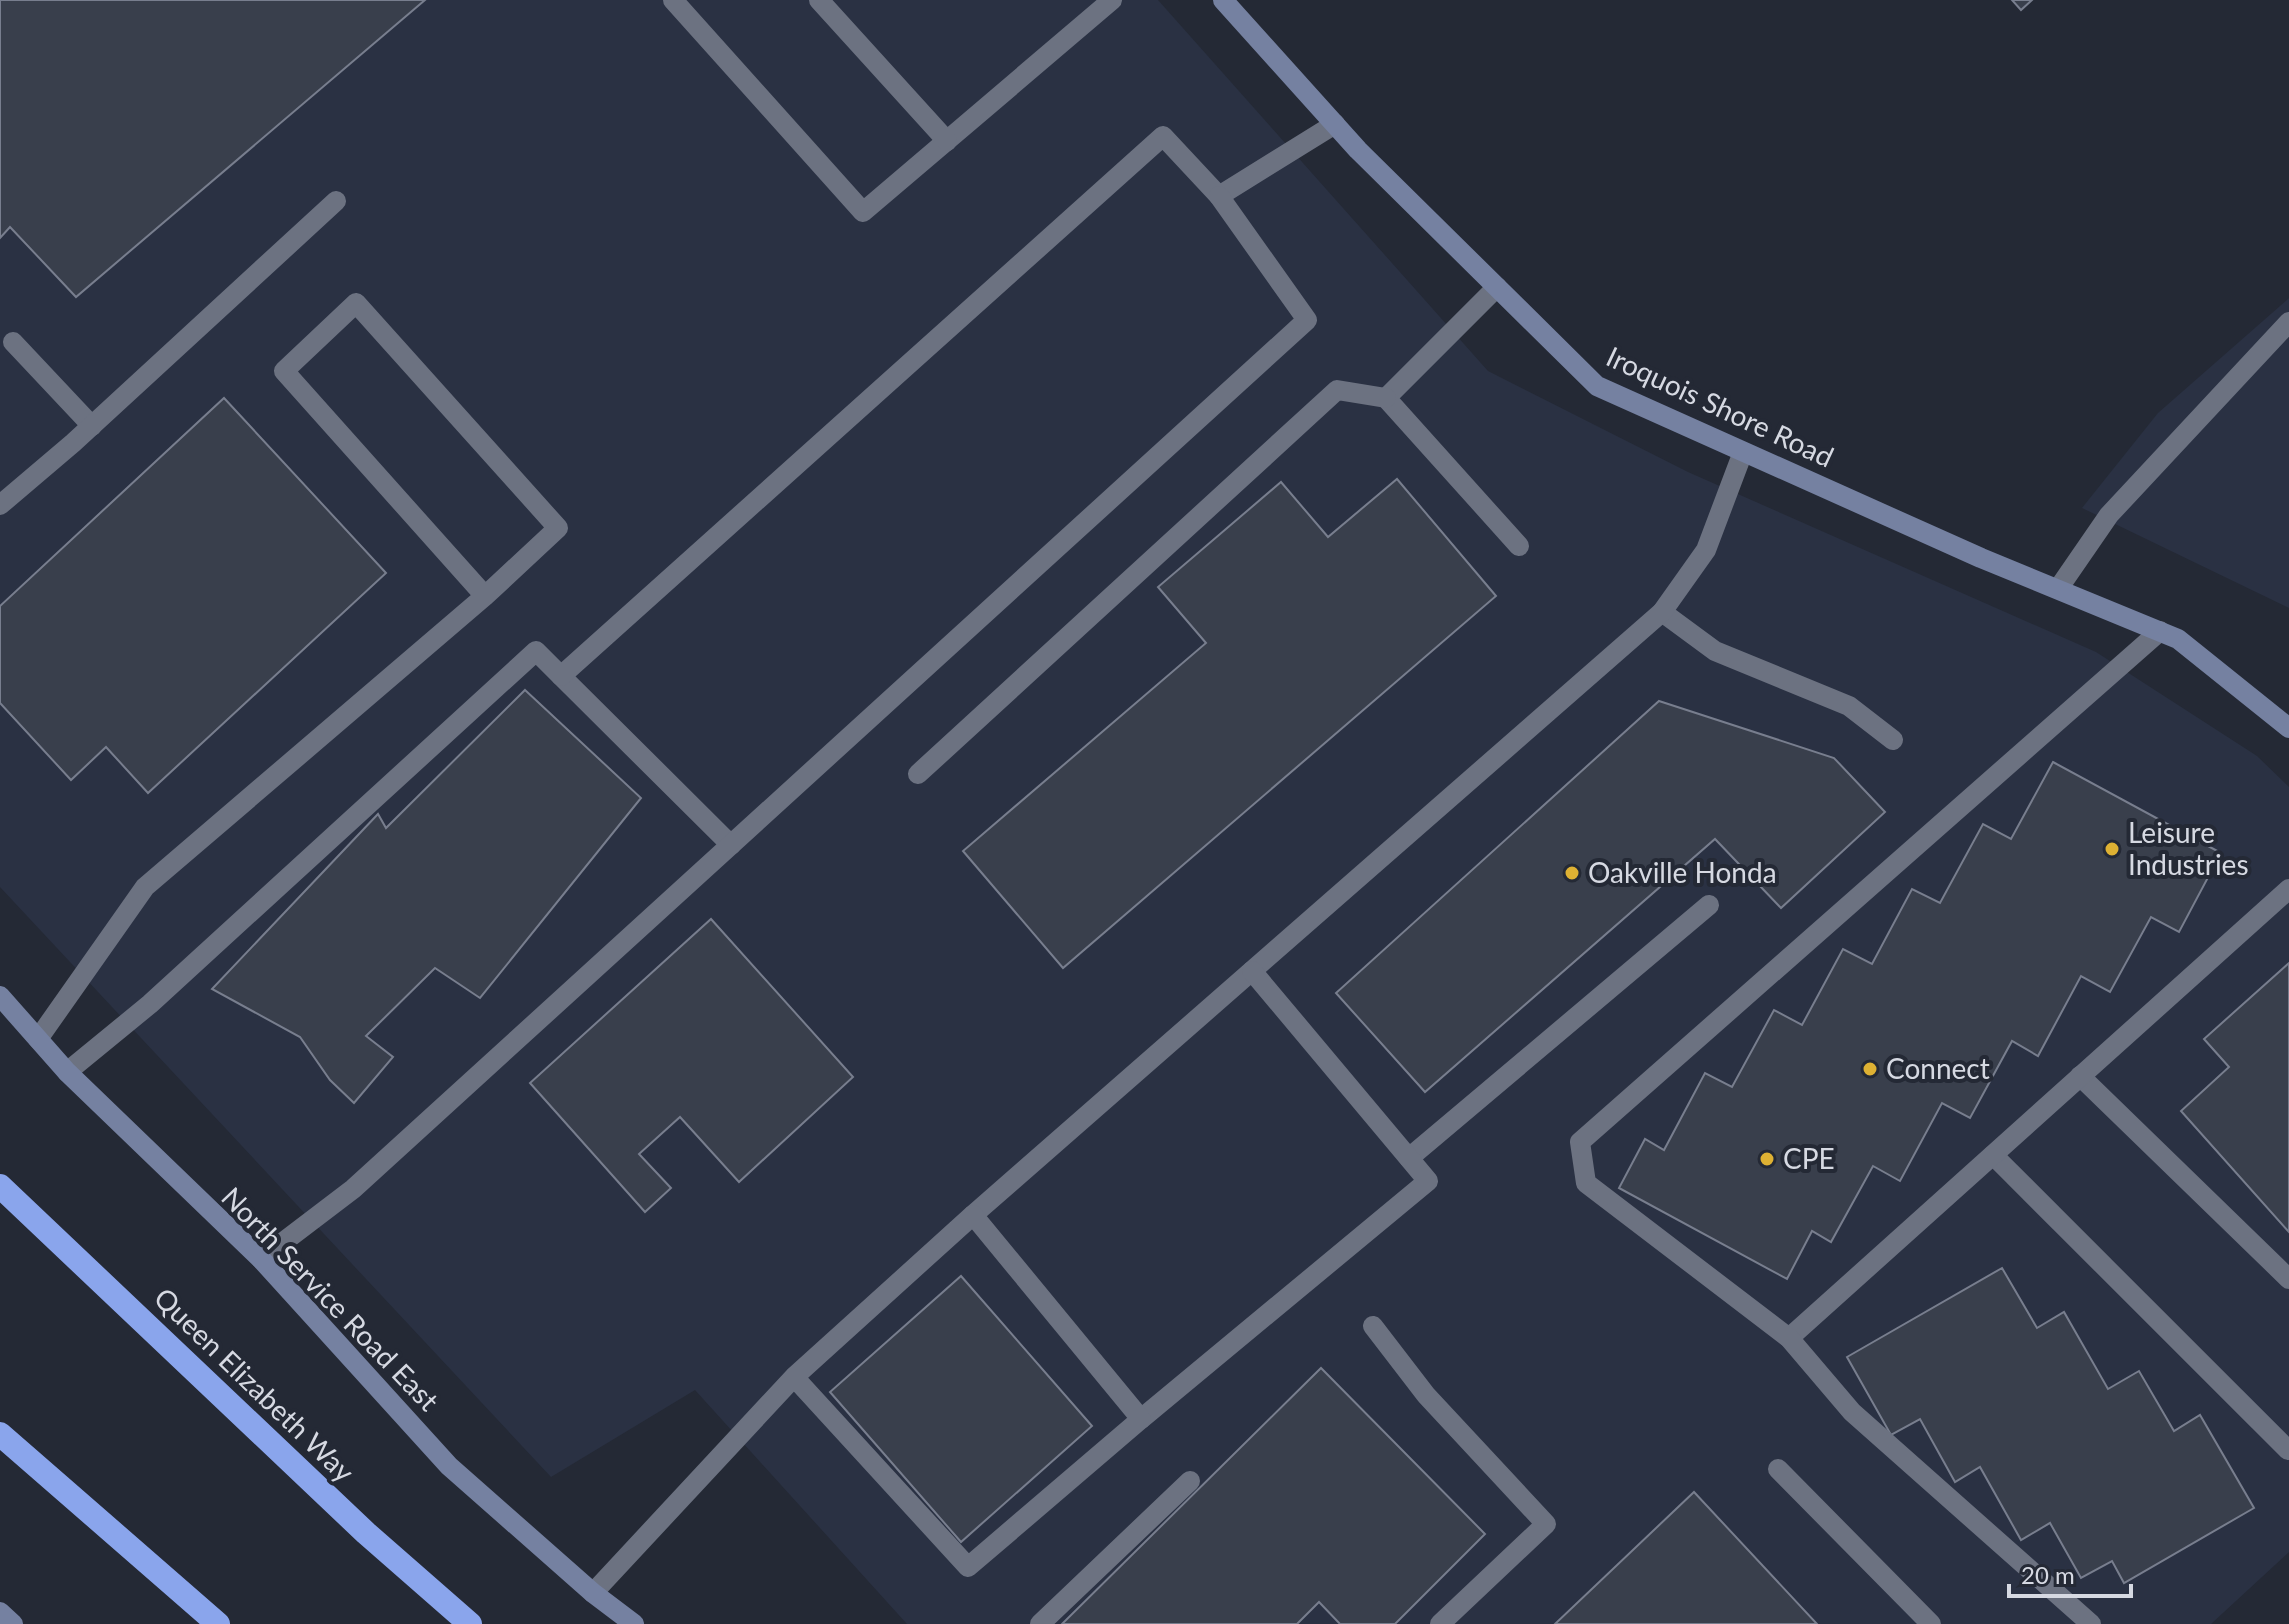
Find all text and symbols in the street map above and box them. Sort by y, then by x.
street label: Iroquois Shore Road [1602,339,1839,474]
place label: Leisure Industries [2128,815,2249,881]
marker: Leisure Industries [2103,840,2121,858]
place label: Oakville Honda [1588,855,1777,889]
marker: Oakville Honda [1563,864,1581,882]
place label: Connect [1886,1051,1990,1085]
marker: Connect [1861,1060,1879,1078]
place label: CPE [1783,1141,1835,1175]
marker: CPE [1758,1150,1776,1168]
street label: North Service Road East [215,1179,446,1417]
street label: Queen Elizabeth Way [148,1280,362,1489]
scale bar [2009,1548,2131,1598]
text: 20 m [2021,1560,2075,1589]

